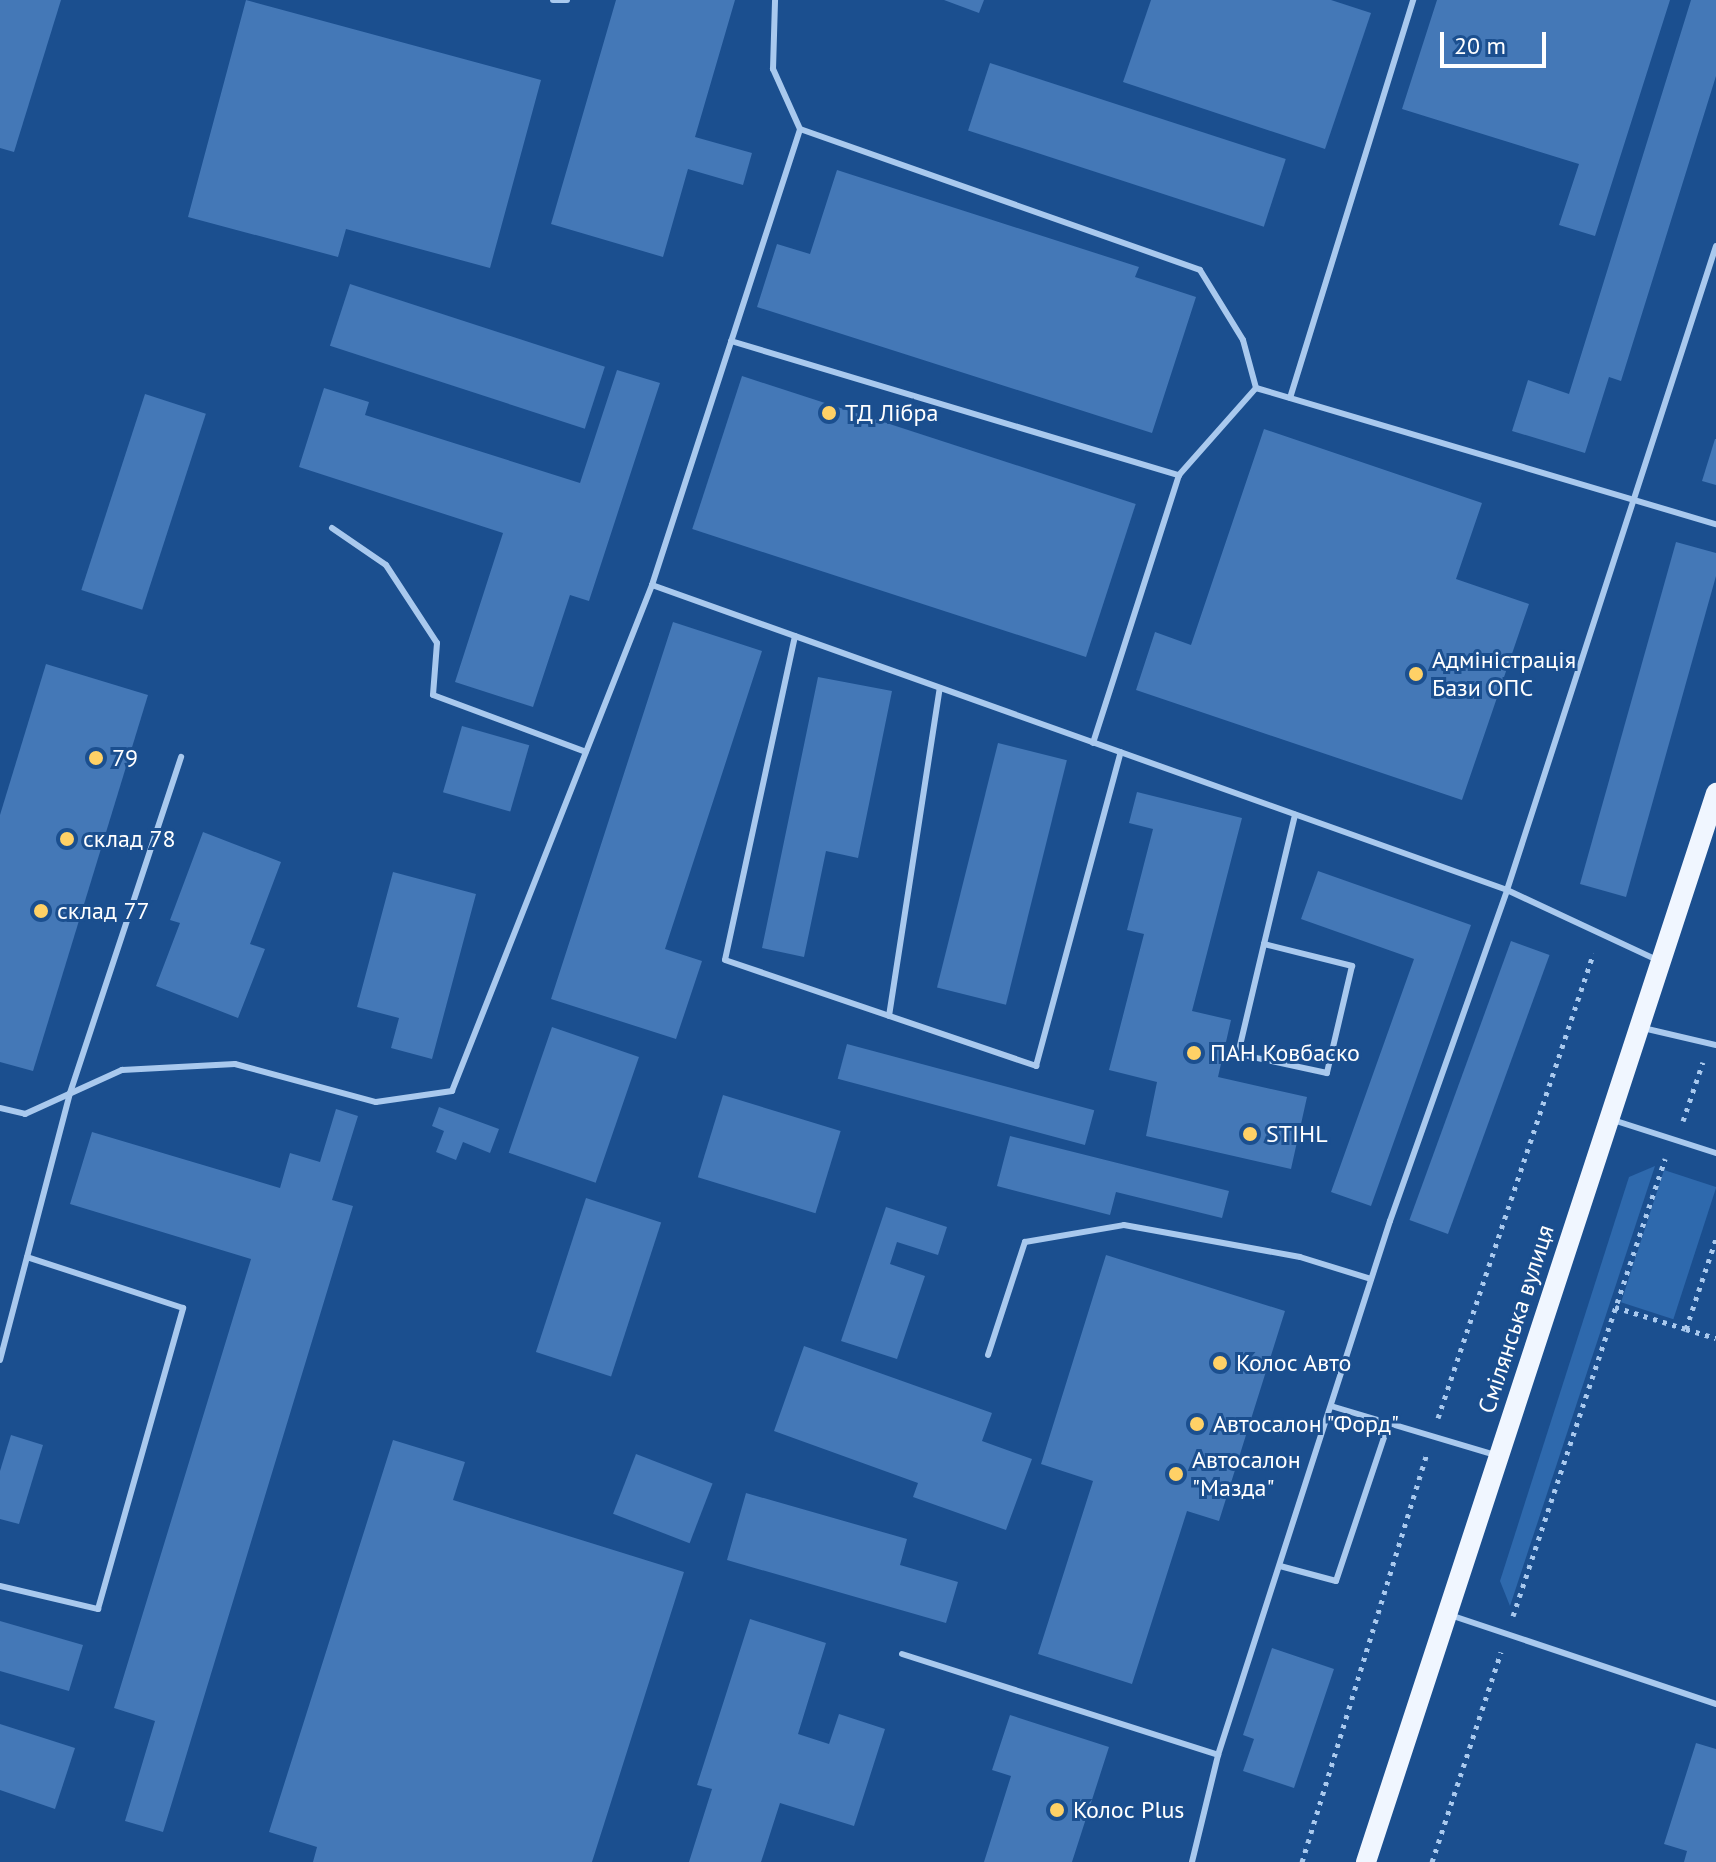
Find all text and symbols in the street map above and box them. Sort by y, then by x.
scale bar [1444,16,1550,66]
text: 20 m [1454,30,1506,61]
place label: ТД Лібра [845,399,939,427]
marker: ТД Лібра [820,404,838,422]
place label: Адміністрація Бази ОПС [1432,646,1576,702]
marker: Адміністрація Бази ОПС [1407,665,1425,683]
place label: 79 [112,744,138,772]
marker: 79 [87,749,105,767]
place label: склад 78 [83,825,176,853]
marker: склад 78 [58,830,76,848]
place label: склад 77 [57,897,150,925]
marker: склад 77 [32,902,50,920]
place label: ПАН Ковбаско [1210,1039,1360,1067]
marker: ПАН Ковбаско [1185,1044,1203,1062]
place label: STIHL [1266,1120,1328,1148]
marker: STIHL [1241,1125,1259,1143]
street label: Смілянська вулиця [1472,1221,1560,1417]
place label: Колос Авто [1236,1349,1352,1377]
marker: Колос Авто [1211,1354,1229,1372]
place label: Автосалон "Форд" [1213,1410,1401,1438]
marker: Автосалон "Форд" [1188,1415,1206,1433]
place label: Автосалон "Мазда" [1192,1446,1301,1502]
marker: Автосалон "Мазда" [1167,1465,1185,1483]
place label: Колос Plus [1073,1796,1184,1824]
marker: Колос Plus [1048,1801,1066,1819]

